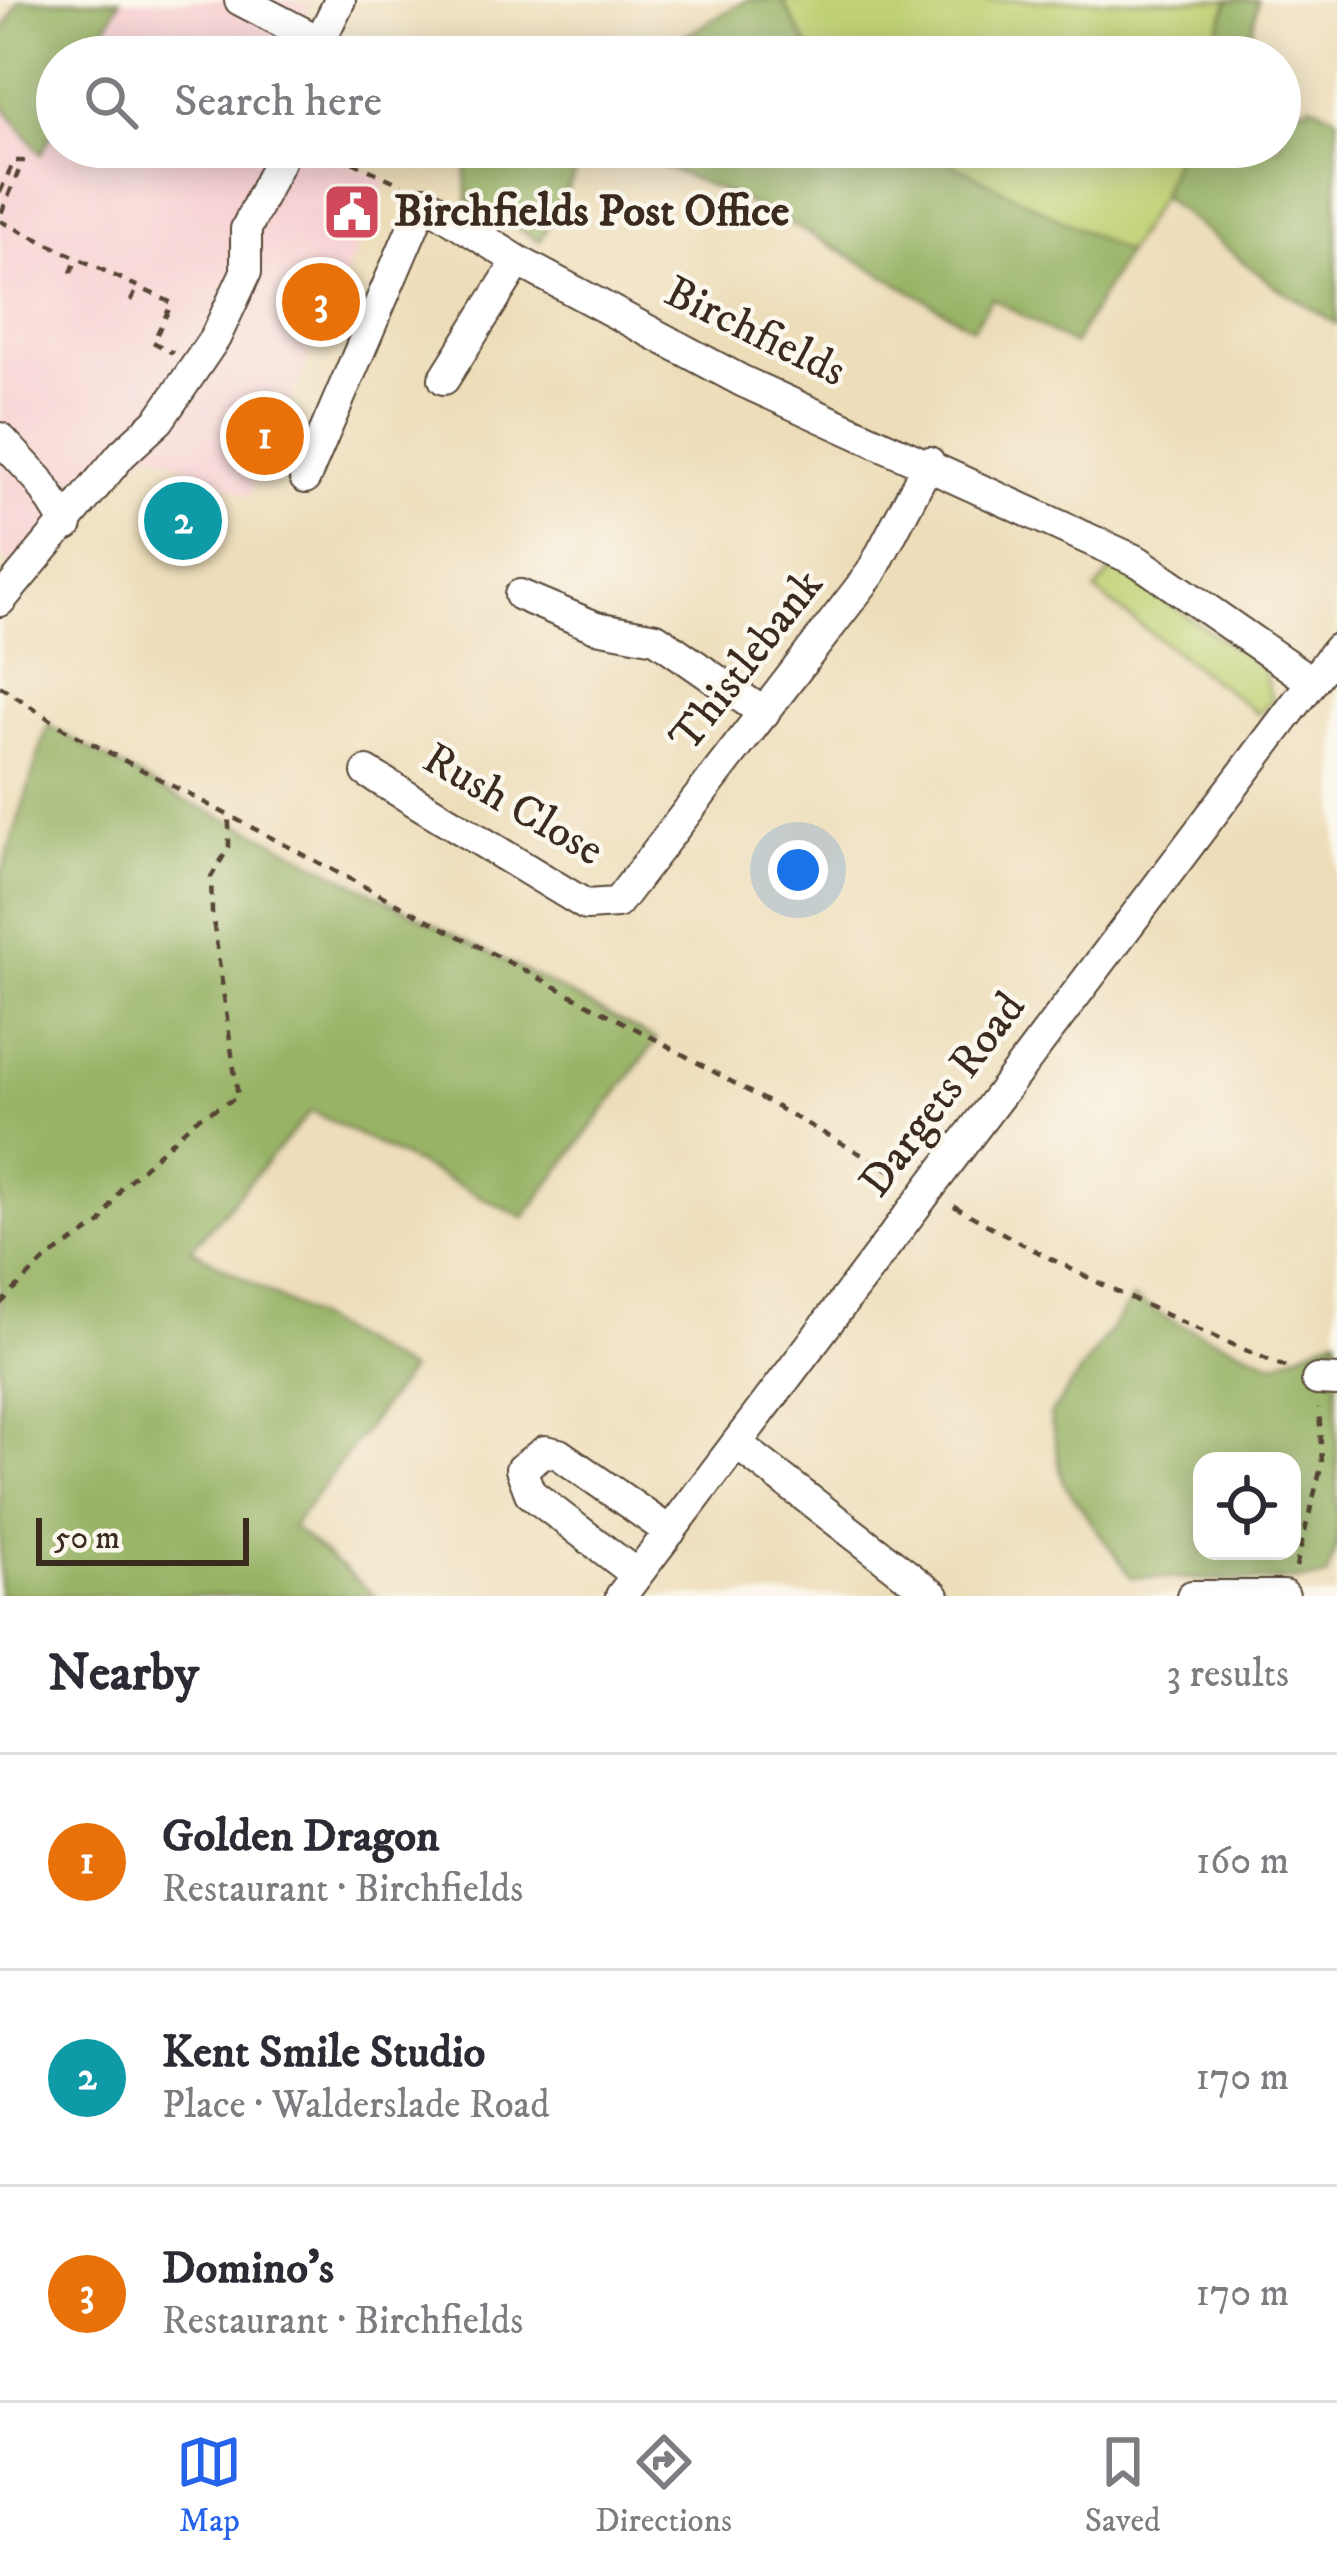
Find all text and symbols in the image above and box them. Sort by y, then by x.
search box [36,36,1301,168]
icon: search [78,69,144,135]
text: Search here [174,74,382,130]
public building icon: Birchfields Post Office [321,181,383,243]
place label: Birchfields Post Office [394,184,790,240]
pin: 3 [282,257,360,347]
street label: Birchfields [655,264,855,400]
pin: 1 [226,391,304,481]
pin: 2 [144,476,222,566]
street label: Thistlebank [658,558,836,764]
street label: Rush Close [413,731,613,879]
your location [768,840,828,900]
street label: Dargets Road [848,981,1039,1209]
map controls [1193,1452,1301,1560]
button: locate [1193,1452,1301,1560]
scale bar [36,1512,249,1565]
text: 50 m [54,1518,120,1559]
text: Nearby [48,1642,199,1706]
text: 3 results [1166,1650,1289,1699]
text: Golden Dragon [162,1809,440,1865]
text: 1 [80,1837,94,1886]
text: 160 m [1196,1837,1289,1886]
text: Restaurant · Birchfields [162,1865,523,1914]
text: Kent Smile Studio [162,2025,485,2081]
text: 2 [77,2053,97,2102]
text: 170 m [1195,2053,1289,2102]
text: Place · Walderslade Road [162,2081,550,2130]
text: Domino's [162,2241,334,2297]
text: 3 [80,2269,94,2318]
text: 170 m [1195,2269,1289,2318]
text: Restaurant · Birchfields [162,2297,523,2346]
tab: Map [176,2429,242,2542]
tab: Directions [595,2429,732,2542]
tab: Saved [1085,2429,1161,2542]

